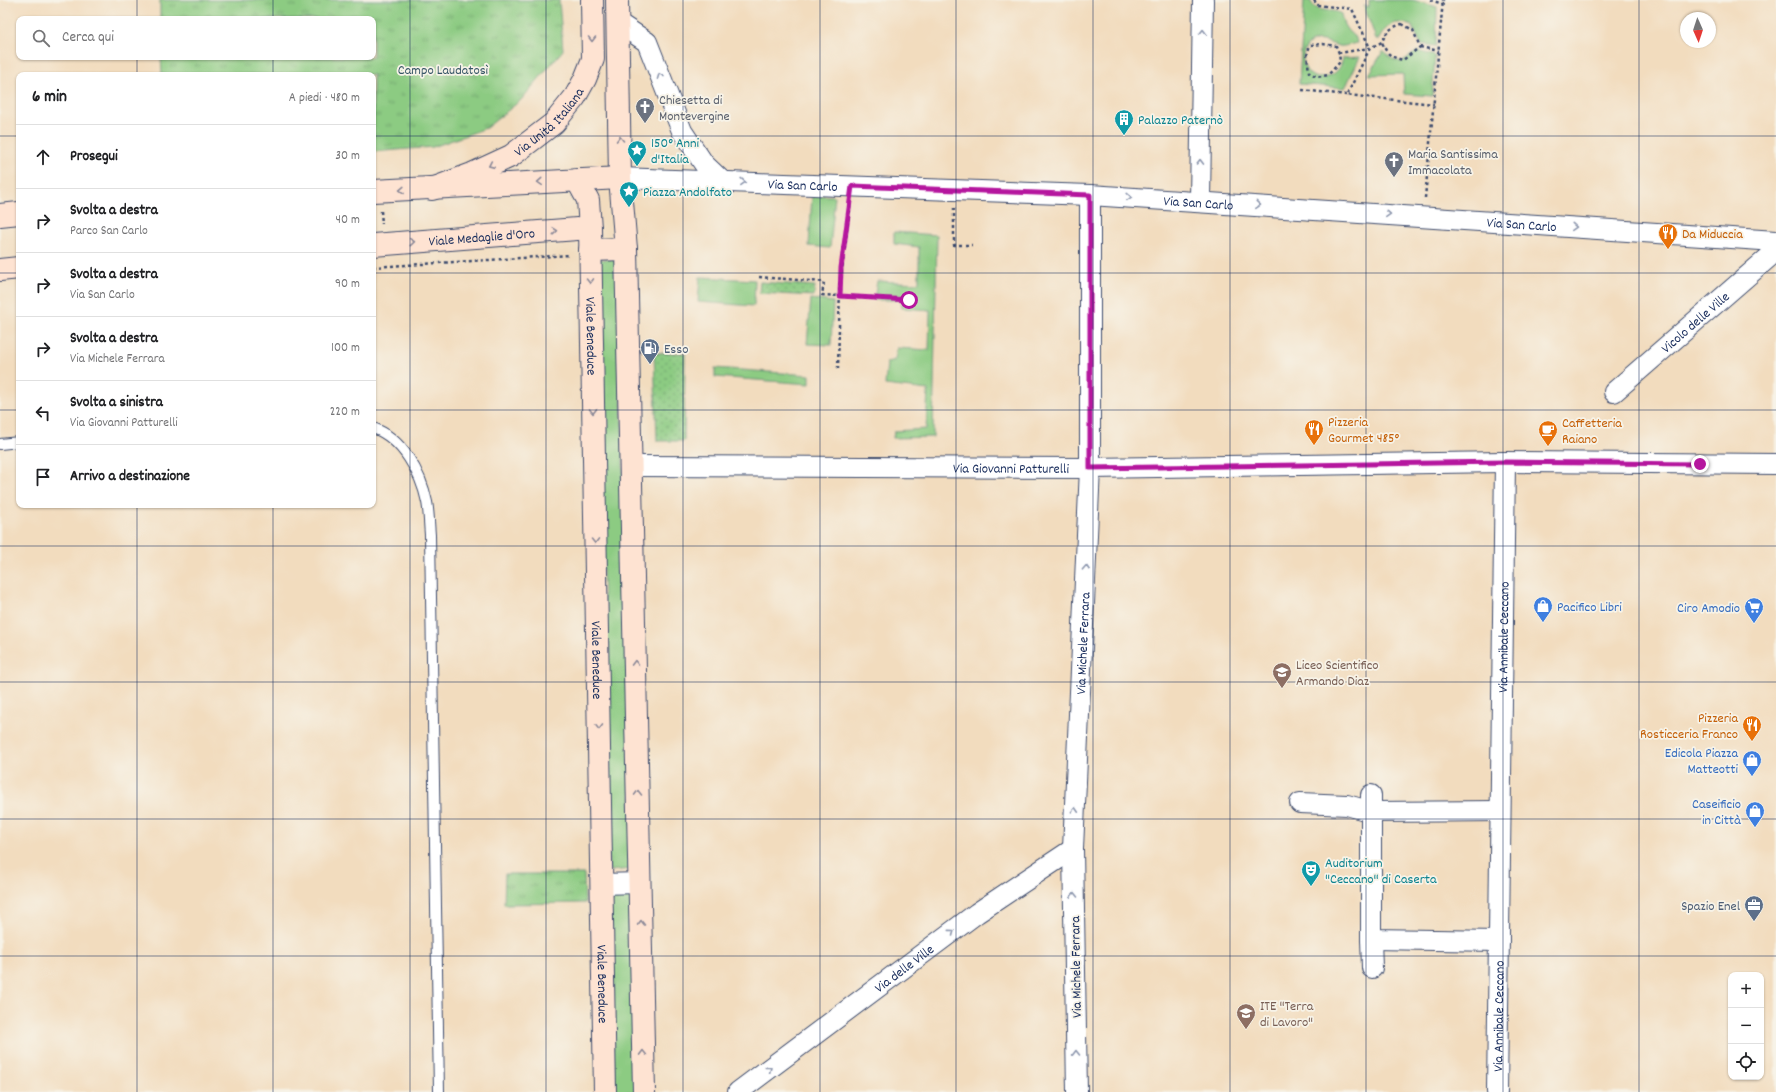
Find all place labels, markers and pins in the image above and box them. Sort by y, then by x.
place label: Chiesetta di Montevergine [659,91,730,127]
church icon: Chiesetta di Montevergine [634,96,656,124]
building icon: Palazzo Paternò [1113,108,1135,136]
place label: Palazzo Paternò [1138,111,1223,131]
place label: 150° Anni d'Italia [651,134,699,170]
place icon: 150° Anni d'Italia [626,139,648,167]
place label: Maria Santissima Immacolata [1408,145,1498,181]
church icon: Maria Santissima Immacolata [1383,150,1405,178]
place icon: Piazza Andolfato [618,180,640,208]
place label: Piazza Andolfato [643,183,732,203]
restaurant icon: Da Miduccia [1657,222,1679,250]
place label: Da Miduccia [1682,225,1743,245]
fuel station icon: Esso [639,337,661,365]
place label: Esso [664,340,688,360]
place label: Pizzeria Gourmet 485° [1328,413,1400,449]
place label: Caffetteria Raiano [1562,414,1622,450]
restaurant icon: Pizzeria Gourmet 485° [1303,418,1325,446]
cafe icon: Caffetteria Raiano [1537,419,1559,447]
shop icon: Pacifico Libri [1532,595,1554,623]
supermarket icon: Ciro Amodio [1743,596,1765,624]
place label: Pacifico Libri [1557,598,1622,618]
place label: Ciro Amodio [1677,599,1740,619]
place label: Liceo Scientifico Armando Diaz [1296,656,1379,692]
school or university icon: Liceo Scientifico Armando Diaz [1271,661,1293,689]
place label: Pizzeria Rosticceria Franco [1640,709,1738,745]
restaurant icon: Pizzeria Rosticceria Franco [1741,714,1763,742]
place label: Edicola Piazza Matteotti [1665,744,1738,780]
shop icon: Edicola Piazza Matteotti [1741,749,1763,777]
place label: Caseificio in Città [1692,795,1741,831]
shop icon: Caseificio in Città [1744,800,1766,828]
place label: Auditorium "Ceccano" di Caserta [1325,854,1437,890]
theatre icon: Auditorium "Ceccano" di Caserta [1300,859,1322,887]
office icon: Spazio Enel [1743,894,1765,922]
place label: Spazio Enel [1681,897,1741,917]
place label: ITE "Terra di Lavoro" [1260,997,1314,1033]
school or university icon: ITE "Terra di Lavoro" [1235,1002,1257,1030]

